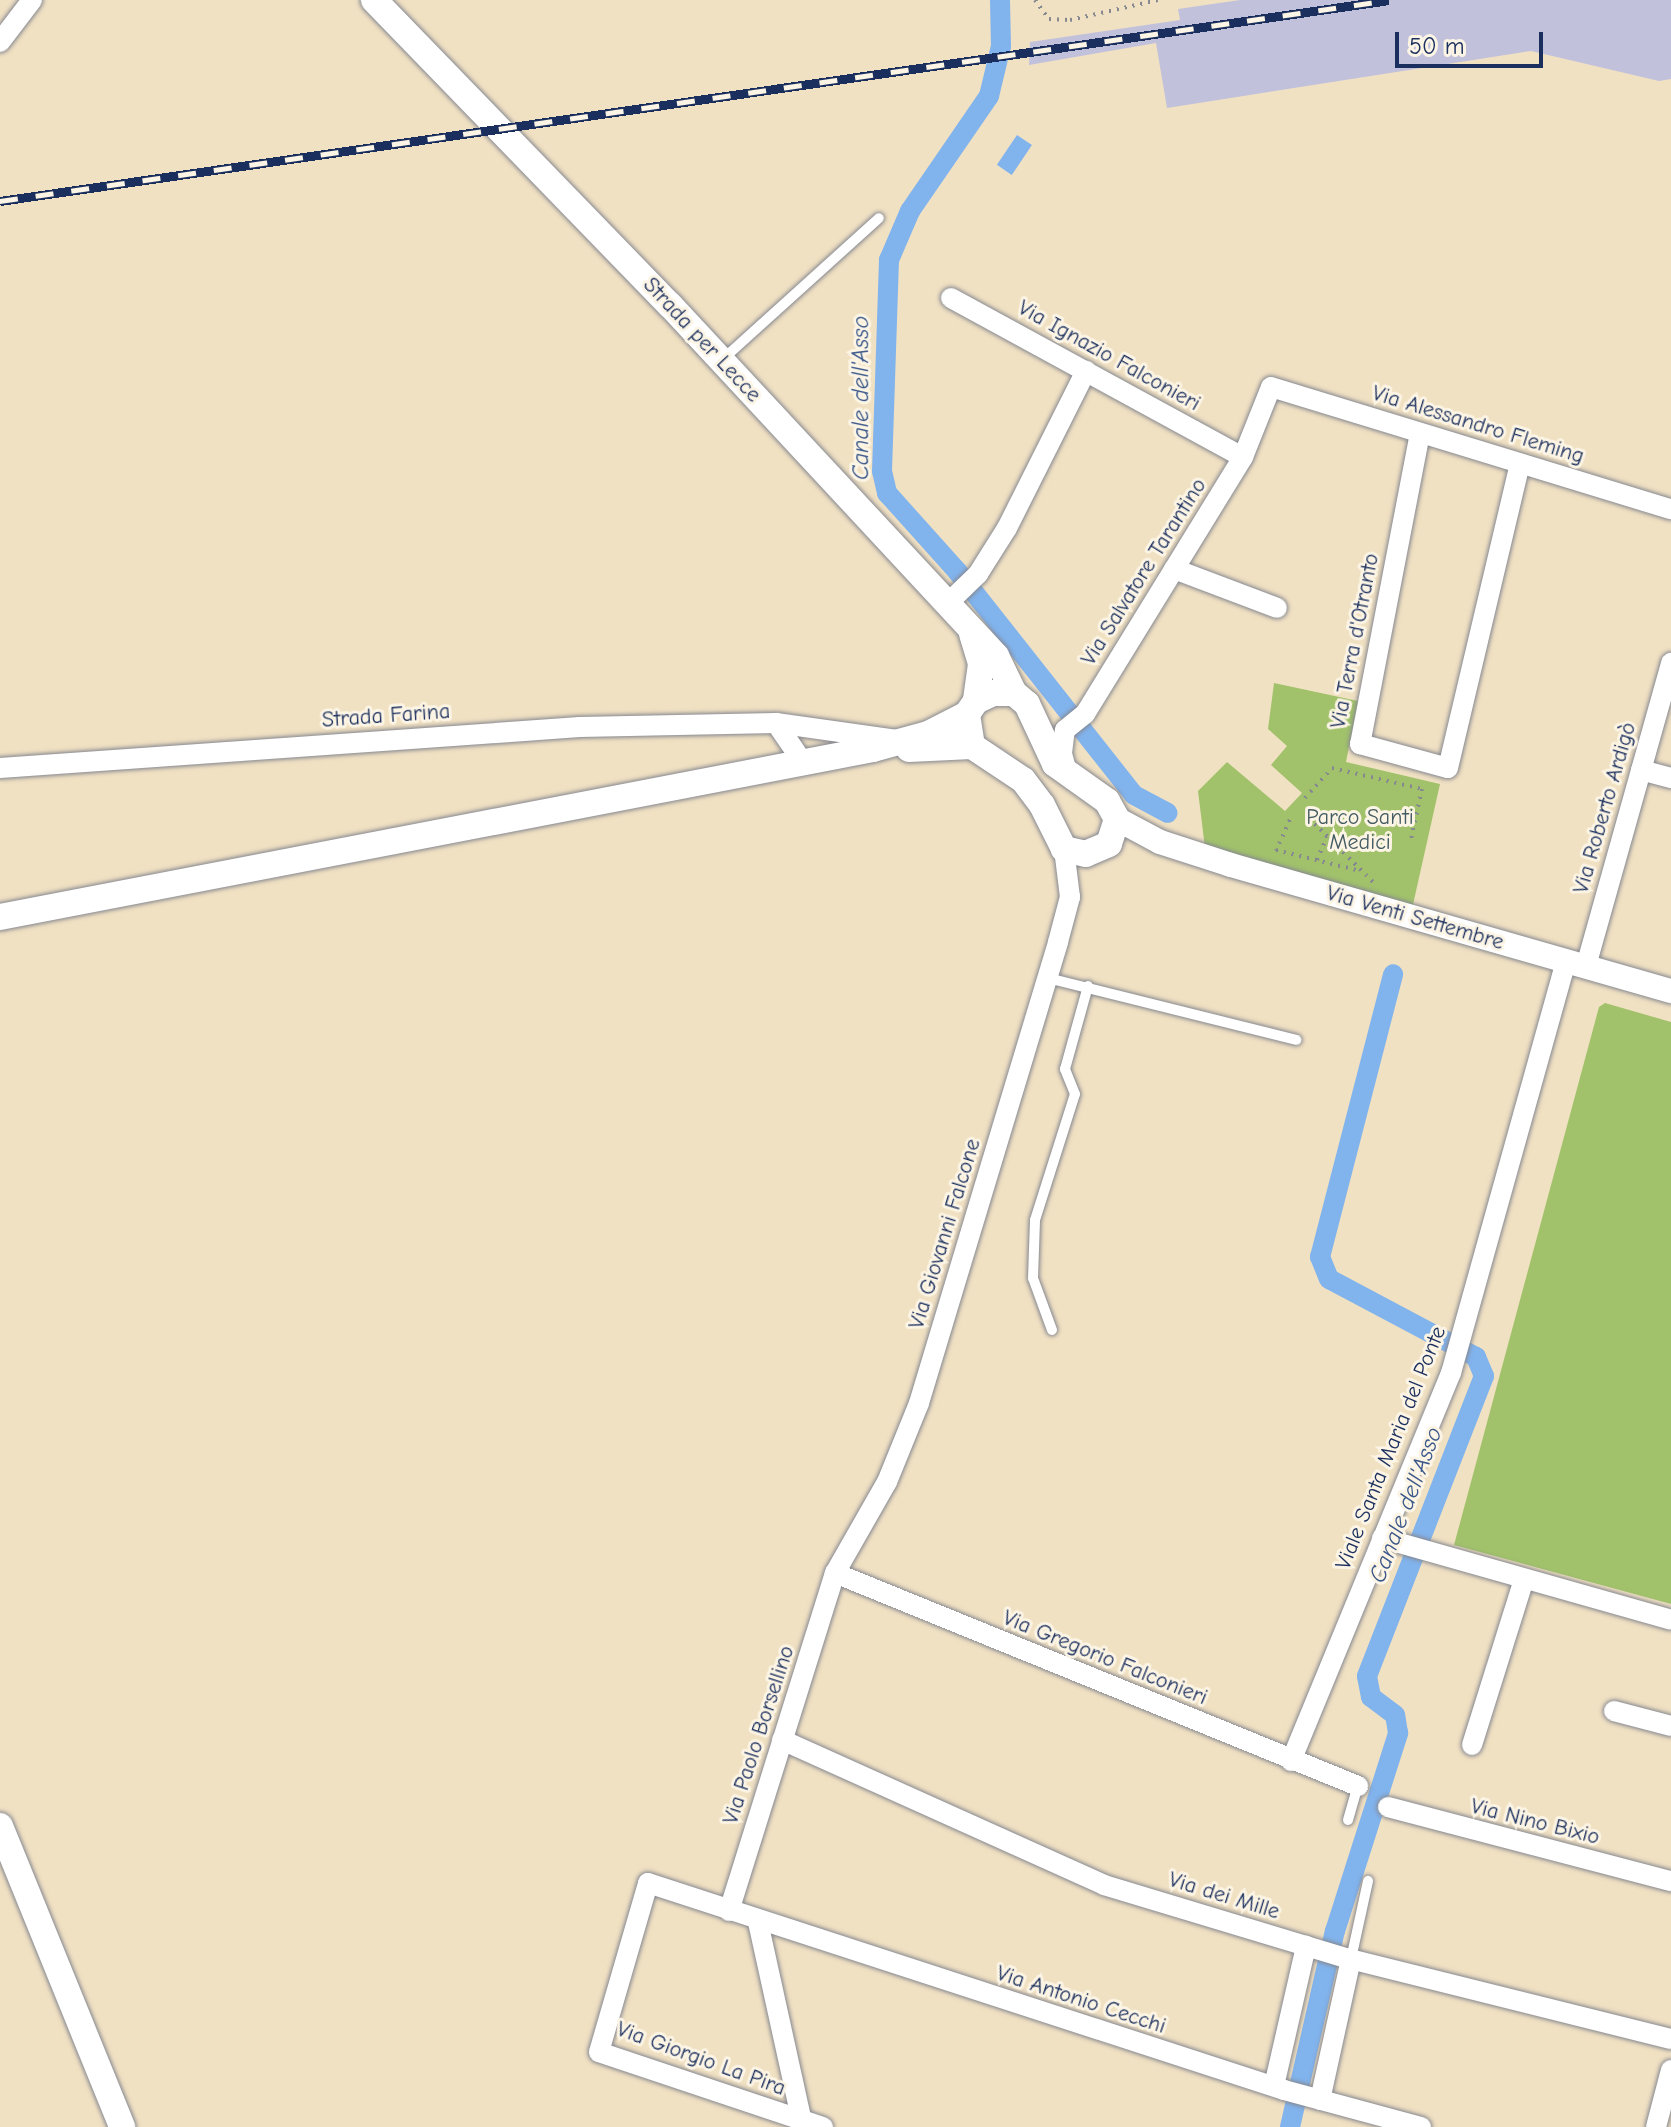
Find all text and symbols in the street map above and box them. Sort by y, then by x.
scale bar [1399,16,1547,66]
text: 50 m [1409,32,1465,60]
street label: Strada per Lecce [637,272,767,408]
street label: Via Ignazio Falconieri [1013,295,1205,417]
water label: Canale dell'Asso [847,316,875,480]
street label: Via Alessandro Fleming [1369,380,1587,470]
street label: Via Salvatore Tarantino [1076,474,1212,670]
street label: Via Terra d'Otranto [1325,551,1385,731]
street label: Strada Farina [321,698,451,734]
street label: Via Roberto Ardigò [1568,719,1642,897]
park label: Parco Santi Medici [1306,804,1414,856]
street label: Via Venti Settembre [1323,880,1507,956]
street label: Via Giovanni Falcone [904,1136,986,1332]
street label: Viale Santa Maria del Ponte [1330,1322,1452,1574]
water label: Canale dell'Asso [1363,1423,1449,1587]
street label: Via Gregorio Falconieri [999,1605,1211,1711]
street label: Via Paolo Borsellino [718,1642,800,1828]
street label: Via Nino Bixio [1468,1793,1602,1851]
street label: Via dei Mille [1165,1867,1283,1925]
street label: Via Antonio Cecchi [993,1960,1169,2040]
street label: Via Giorgio La Pira [613,2016,789,2102]

